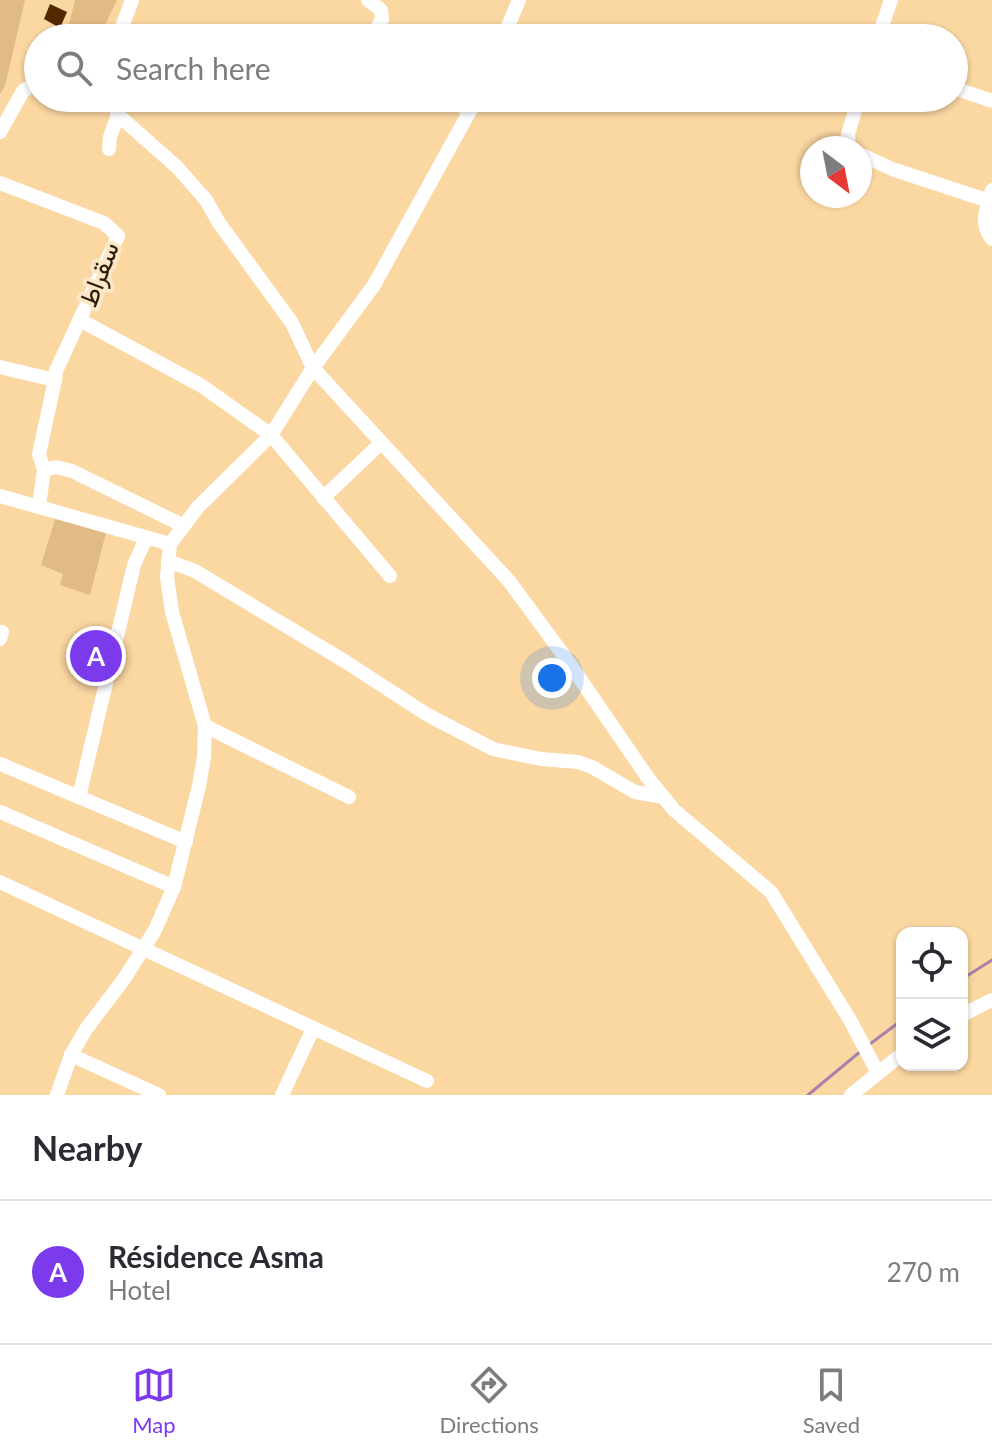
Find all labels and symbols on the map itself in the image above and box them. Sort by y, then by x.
north arrow [800,136,872,208]
street label: سقراط [71,237,126,311]
pin: A [70,626,122,686]
your location [532,658,572,698]

